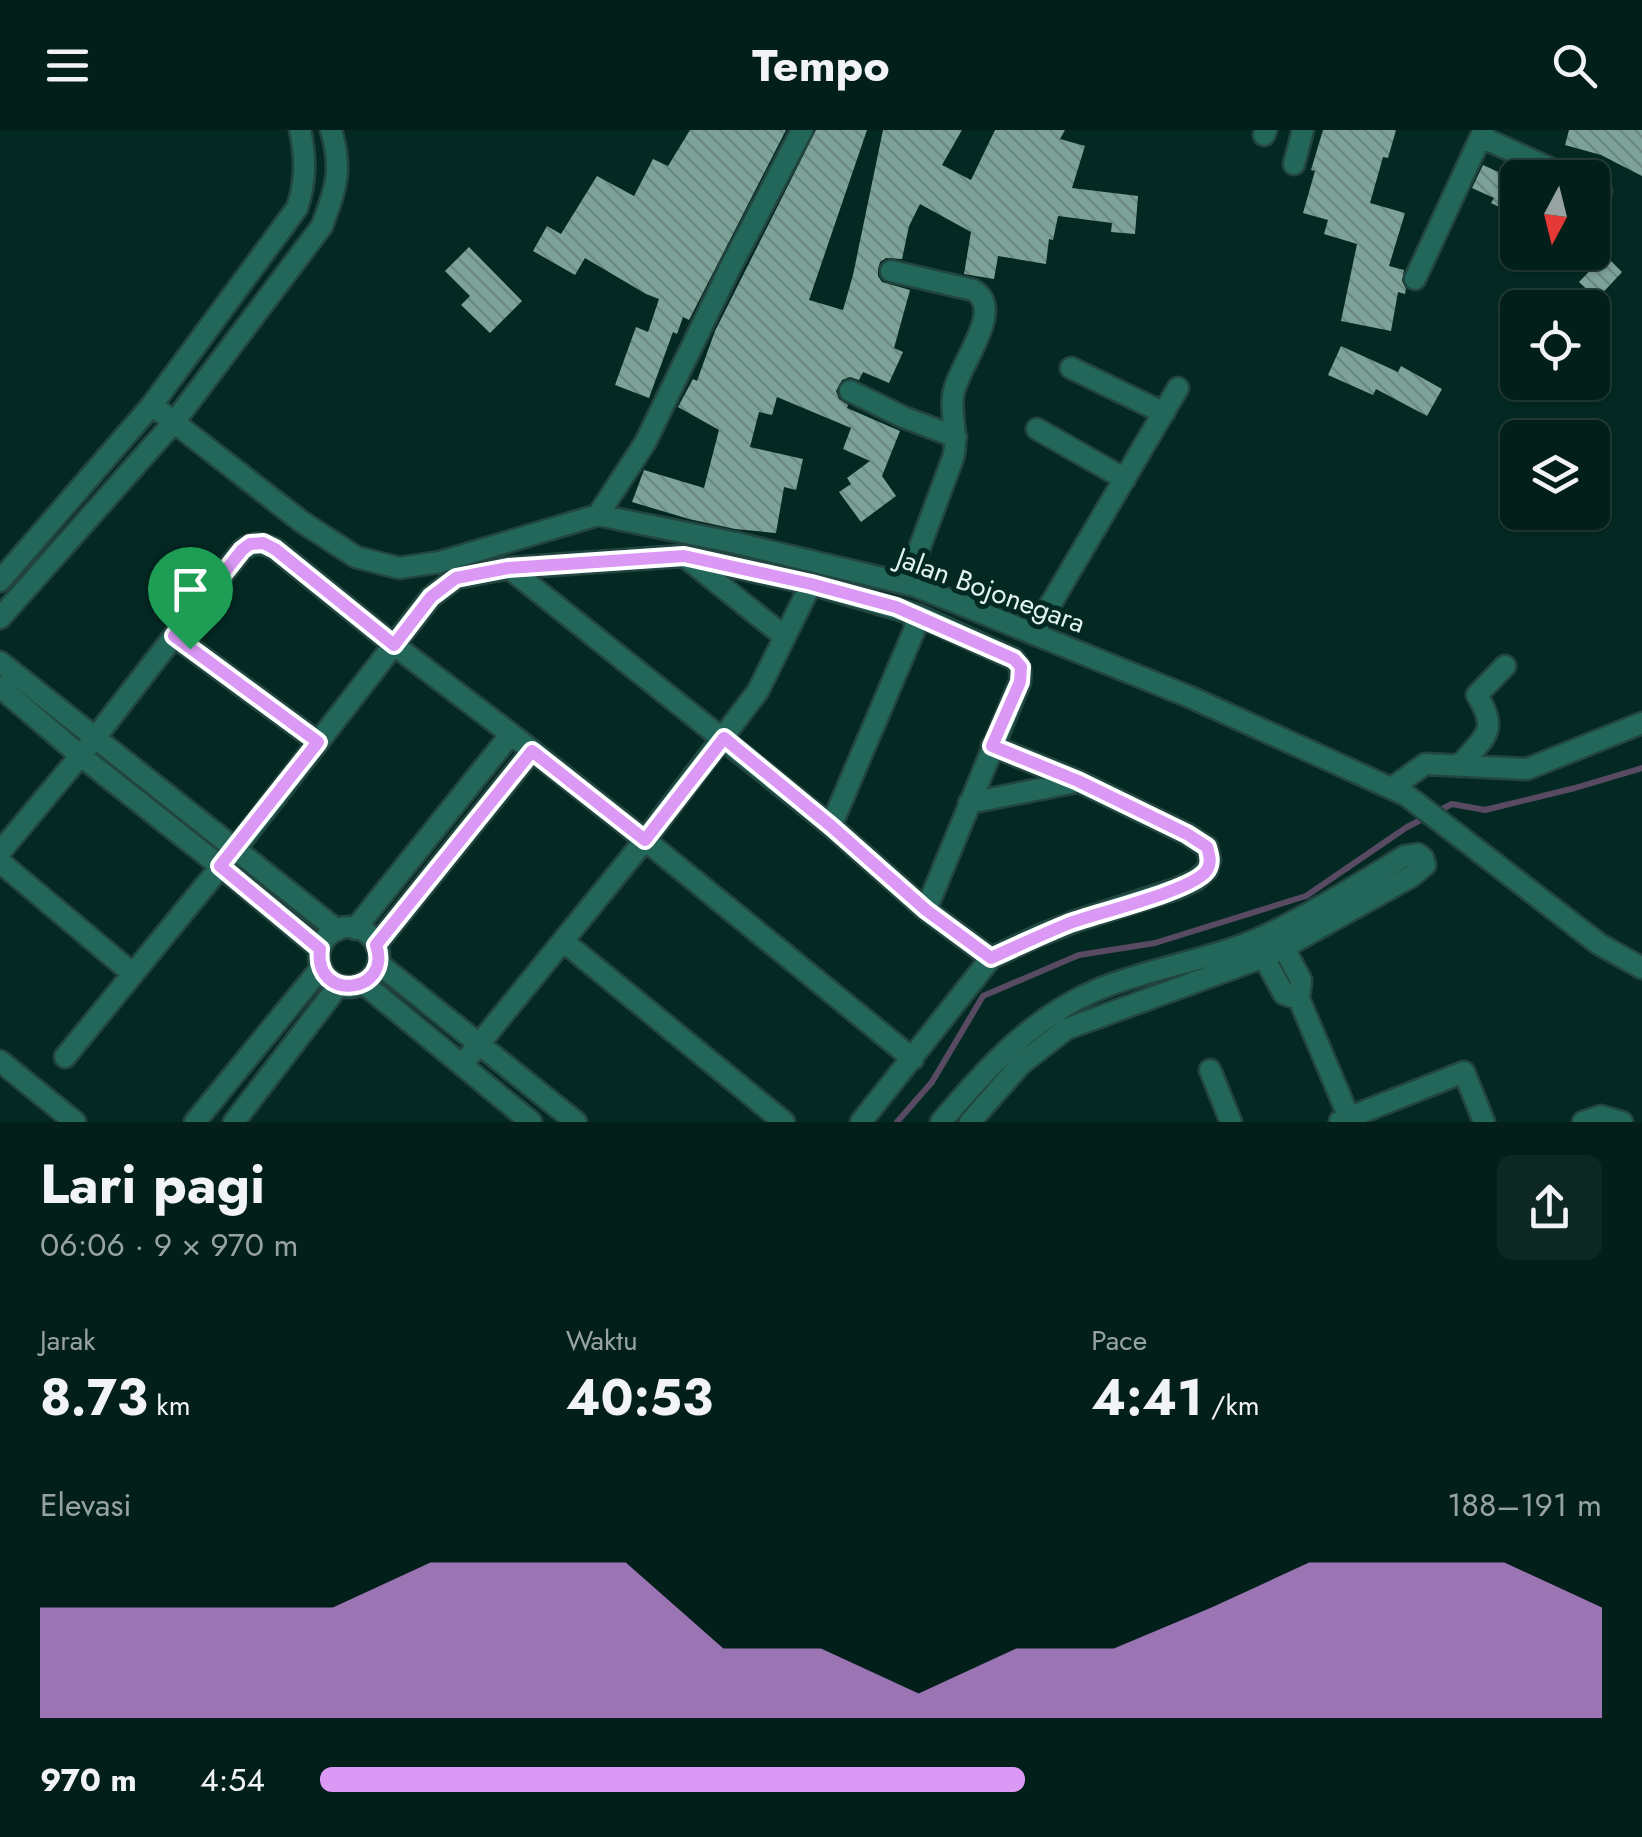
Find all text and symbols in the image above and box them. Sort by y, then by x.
text: Tempo [752,33,890,98]
icon: menu [40,38,95,93]
icon: search [1547,38,1602,93]
north arrow [1500,160,1610,270]
map controls [1500,160,1610,530]
button: locate [1500,290,1610,400]
button: layers [1500,420,1610,530]
street label: Jalan Bojonegara [887,536,1091,644]
pin [148,547,233,650]
icon: arrive [163,562,218,617]
text: Lari pagi [40,1144,265,1224]
button: share [1497,1155,1602,1260]
text: 06:06 · 9 × 970 m [40,1222,298,1268]
text: Jarak [40,1320,96,1361]
text: Waktu [566,1320,638,1361]
text: Pace [1091,1320,1147,1361]
text: 8.73 [40,1361,148,1434]
text: 40:53 [566,1361,713,1434]
text: 4:41 [1091,1361,1203,1434]
text: km [148,1385,190,1426]
text: /km [1203,1385,1260,1426]
text: Elevasi [40,1482,132,1528]
text: 188–191 m [1447,1482,1602,1528]
text: 970 m [40,1757,137,1803]
text: 4:54 [200,1757,265,1803]

